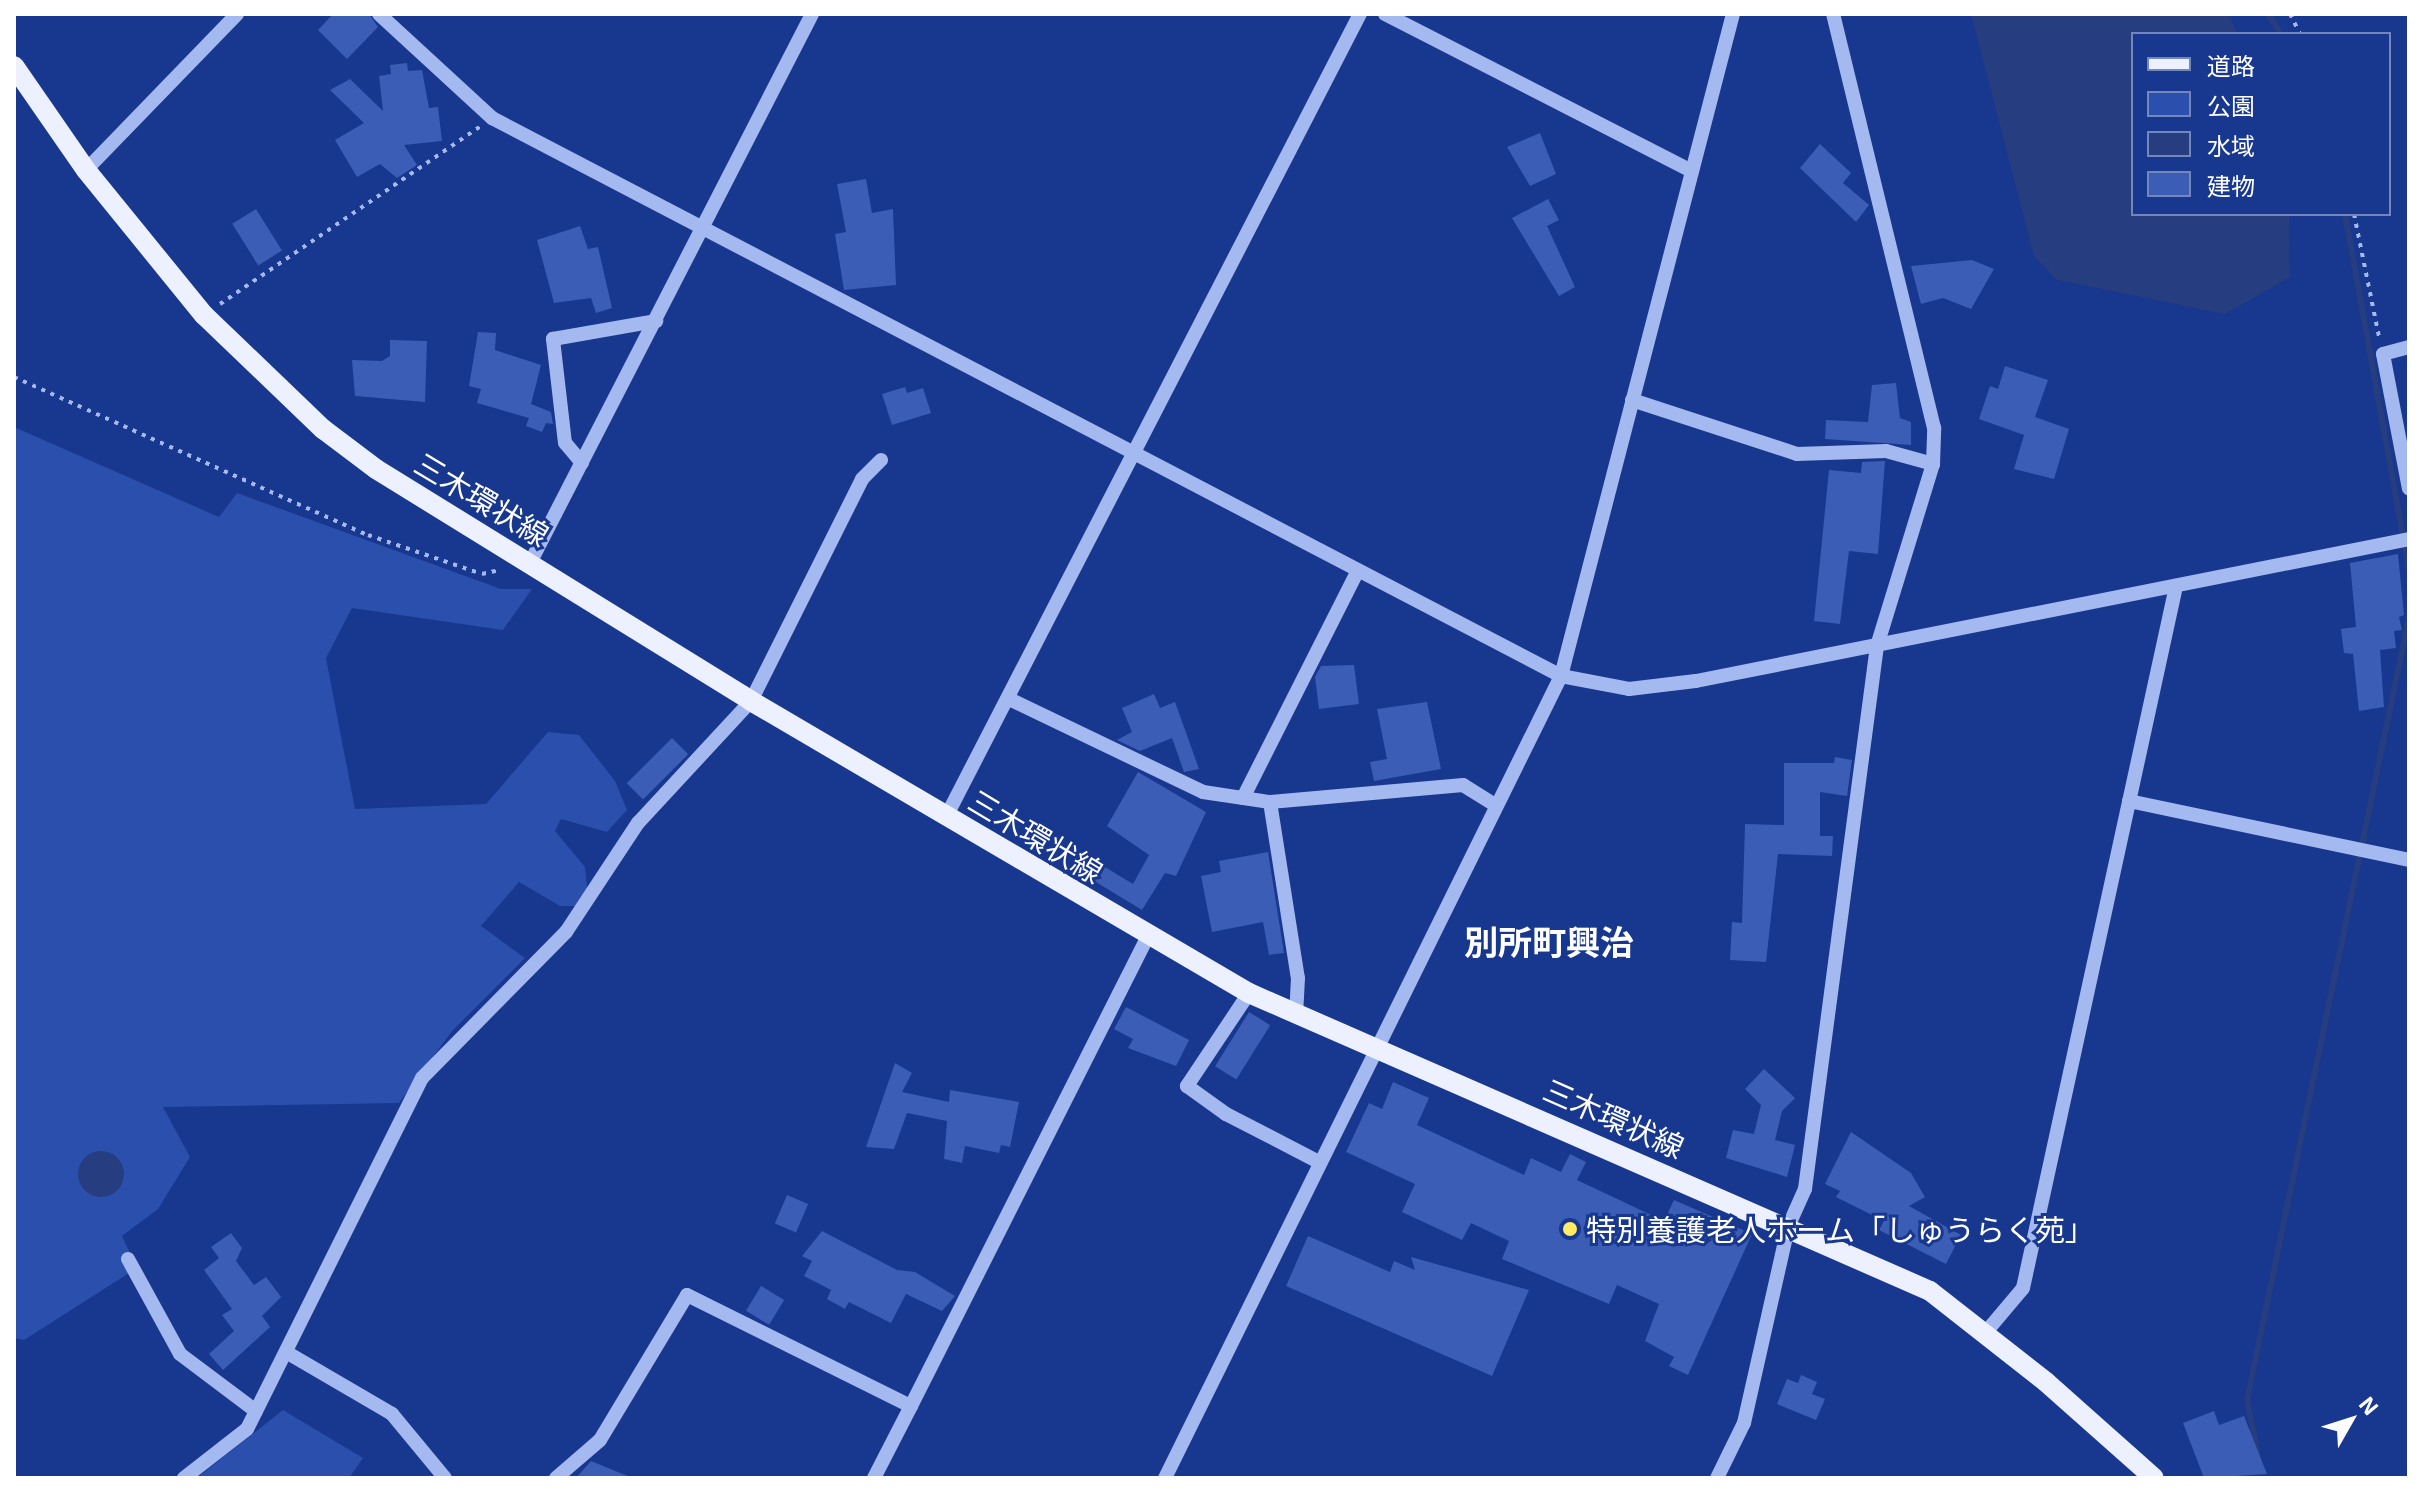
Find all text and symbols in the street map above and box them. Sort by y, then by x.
legend [2131,32,2391,216]
text: 道路 [2207,51,2255,80]
text: 公園 [2207,91,2255,120]
text: 水域 [2207,131,2255,160]
text: 建物 [2207,171,2255,200]
street label: 三木環状線 [408,445,556,553]
street label: 三木環状線 [962,782,1110,890]
district label: 別所町興治 [1464,922,1634,962]
street label: 三木環状線 [1538,1071,1690,1165]
place label: 特別養護老人ホーム「しゅうらく苑」 [1586,1211,2096,1247]
marker: 特別養護老人ホーム「しゅうらく苑」 [1561,1220,1579,1238]
north arrow [2311,1380,2391,1460]
text: N [2355,1391,2385,1419]

